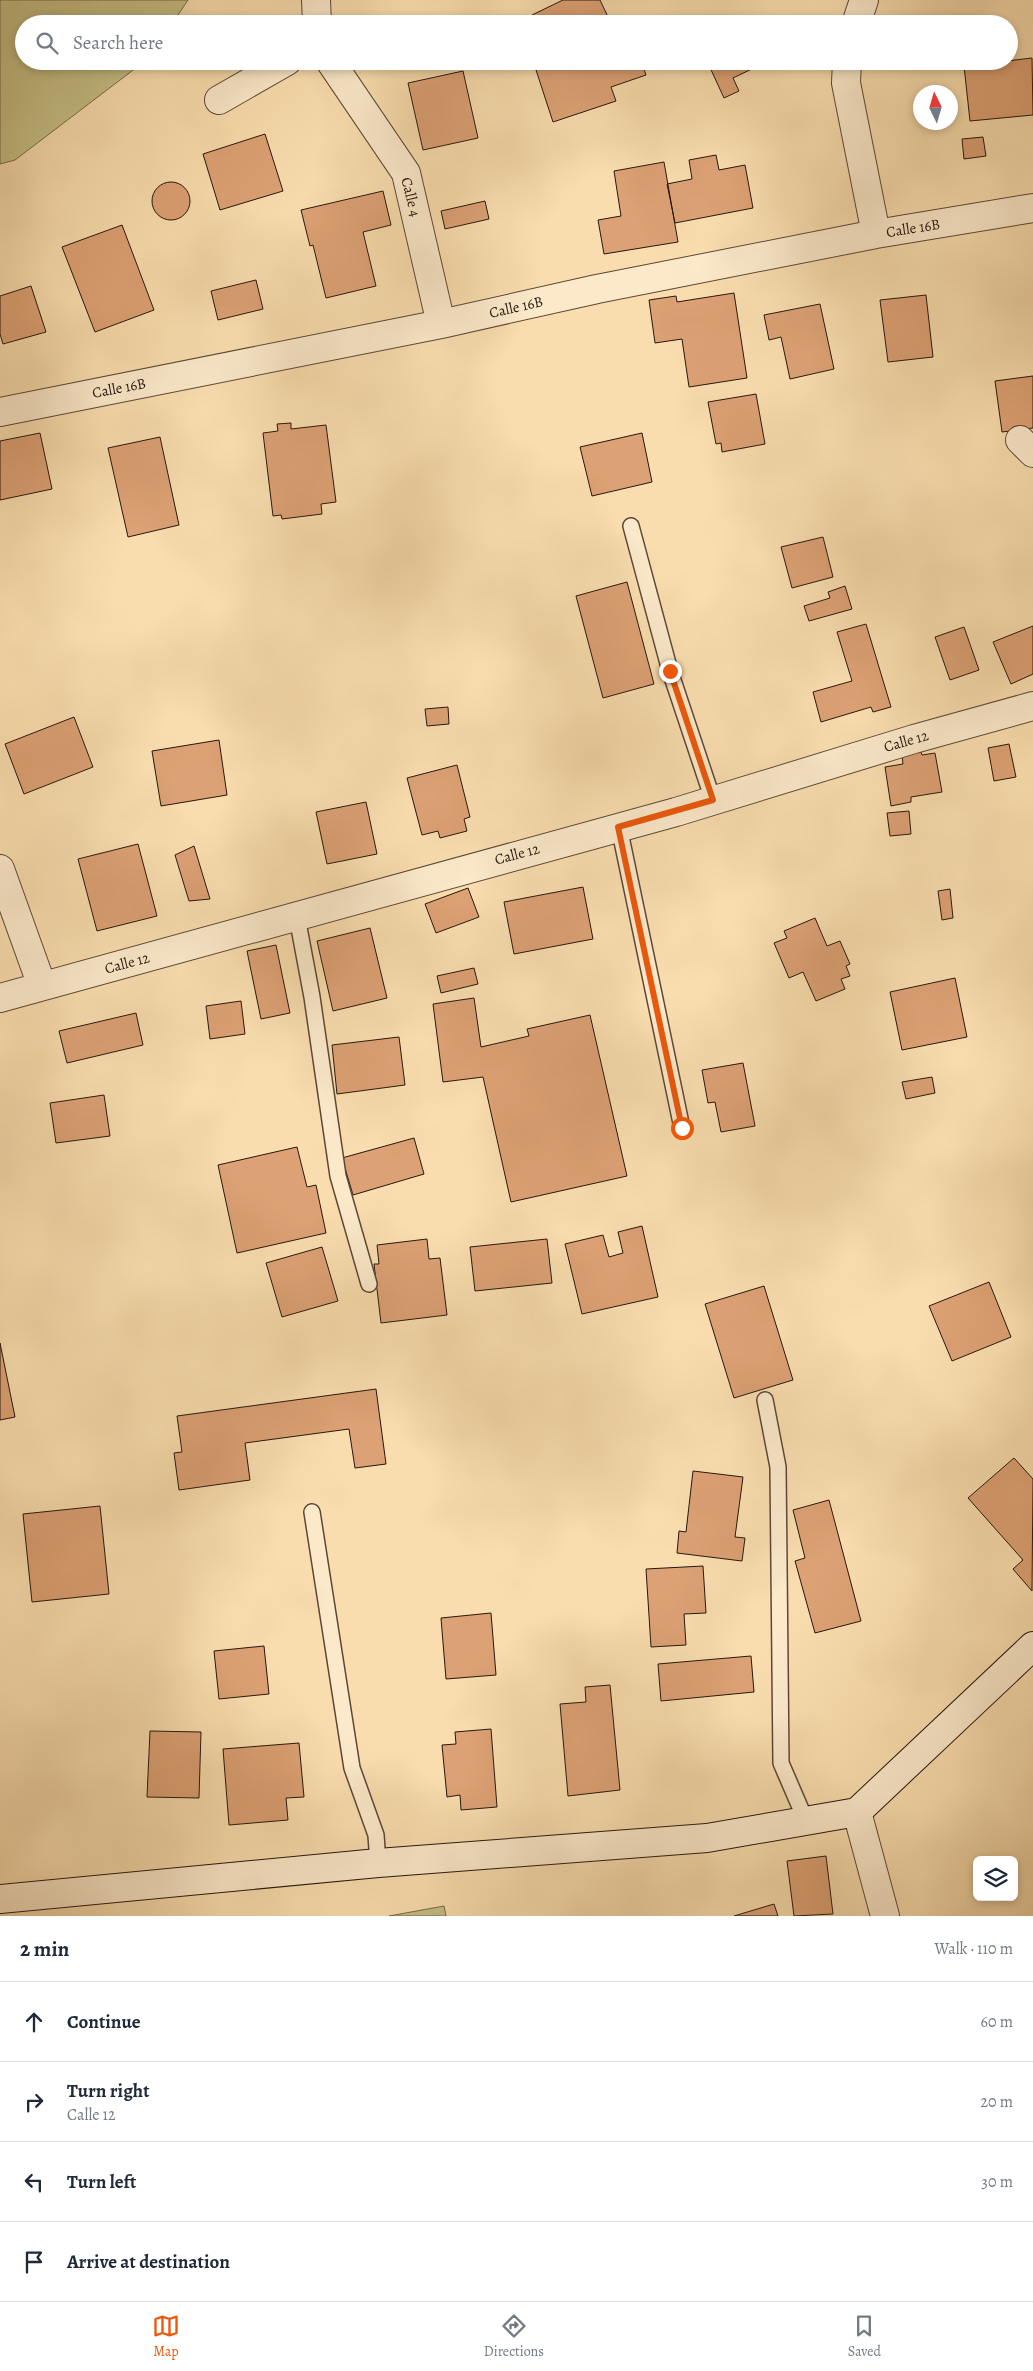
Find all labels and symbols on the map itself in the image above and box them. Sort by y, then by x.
north arrow [913,85,958,130]
street label: Calle 4 [396,175,426,219]
street label: Calle 16B [885,214,941,242]
street label: Calle 16B [487,291,545,323]
street label: Calle 16B [90,373,148,403]
route end [659,660,682,683]
street label: Calle 12 [881,725,931,757]
street label: Calle 12 [492,838,542,870]
street label: Calle 12 [102,947,152,979]
route start [671,1117,694,1140]

